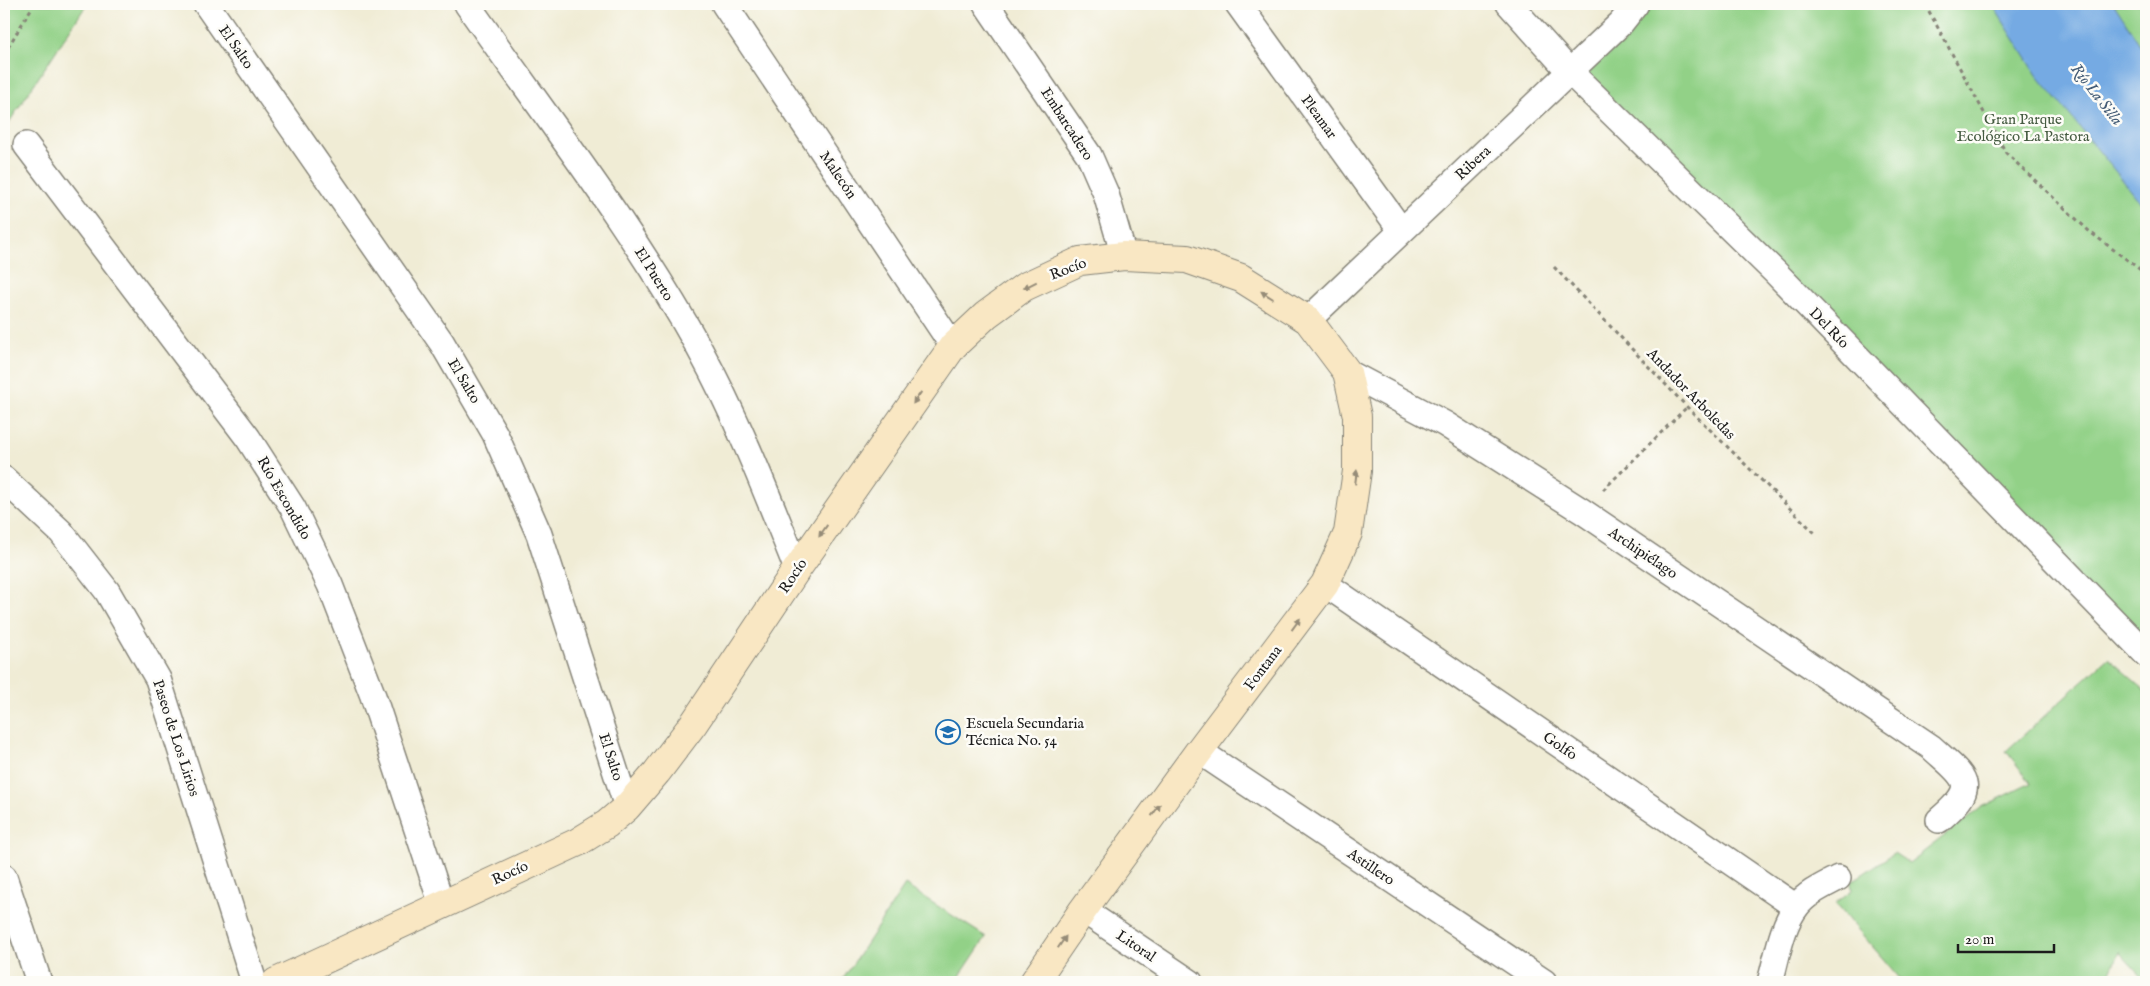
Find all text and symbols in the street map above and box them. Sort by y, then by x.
street label: El Salto [214,21,258,73]
water label: Río La Silla [2066,60,2126,130]
street label: Embarcadero [1036,84,1098,164]
street label: Pleamar [1297,91,1342,143]
park label: Gran Parque Ecológico La Pastora [1957,110,2090,146]
street label: Ribera [1451,141,1495,184]
street label: Malecón [815,147,861,203]
street label: El Puerto [630,244,678,304]
street label: Rocío [1047,253,1089,285]
one-way arrow [1023,281,1038,289]
one-way arrow [1260,290,1273,299]
street label: Del Río [1805,304,1853,352]
street label: Andador Arboledas [1642,344,1739,444]
street label: El Salto [443,355,485,407]
one-way arrow [912,391,922,405]
street label: Río Escondido [253,453,315,543]
one-way arrow [1352,468,1360,484]
street label: Archipiélago [1604,522,1681,583]
one-way arrow [818,524,828,538]
street label: Rocío [775,555,811,597]
one-way arrow [1291,617,1301,631]
street label: Fontana [1240,641,1286,694]
street label: Paseo de Los Lirios [148,677,204,799]
place label: Escuela Secundaria Técnica No. 54 [966,714,1084,750]
school or university icon: Escuela Secundaria Técnica No. 54 [935,719,961,745]
street label: Golfo [1539,728,1581,764]
street label: El Salto [594,731,628,783]
one-way arrow [1151,803,1161,817]
street label: Astillero [1343,844,1398,890]
street label: Rocío [489,856,531,890]
scale bar [1958,921,2054,953]
street label: Litoral [1112,926,1160,967]
text: 20 m [1965,930,1995,949]
one-way arrow [1057,935,1067,949]

